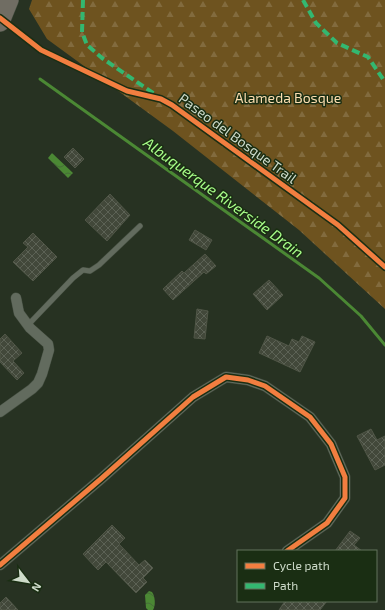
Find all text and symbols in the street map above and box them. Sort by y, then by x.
street label: Paseo del Bosque Trail [176,89,301,187]
park label: Alameda Bosque [235,89,341,106]
water label: Albuquerque Riverside Drain [140,132,307,261]
legend [237,550,377,602]
text: Cycle path [273,558,330,572]
north arrow [8,562,48,602]
text: Path [273,578,298,592]
text: N [29,581,45,594]

